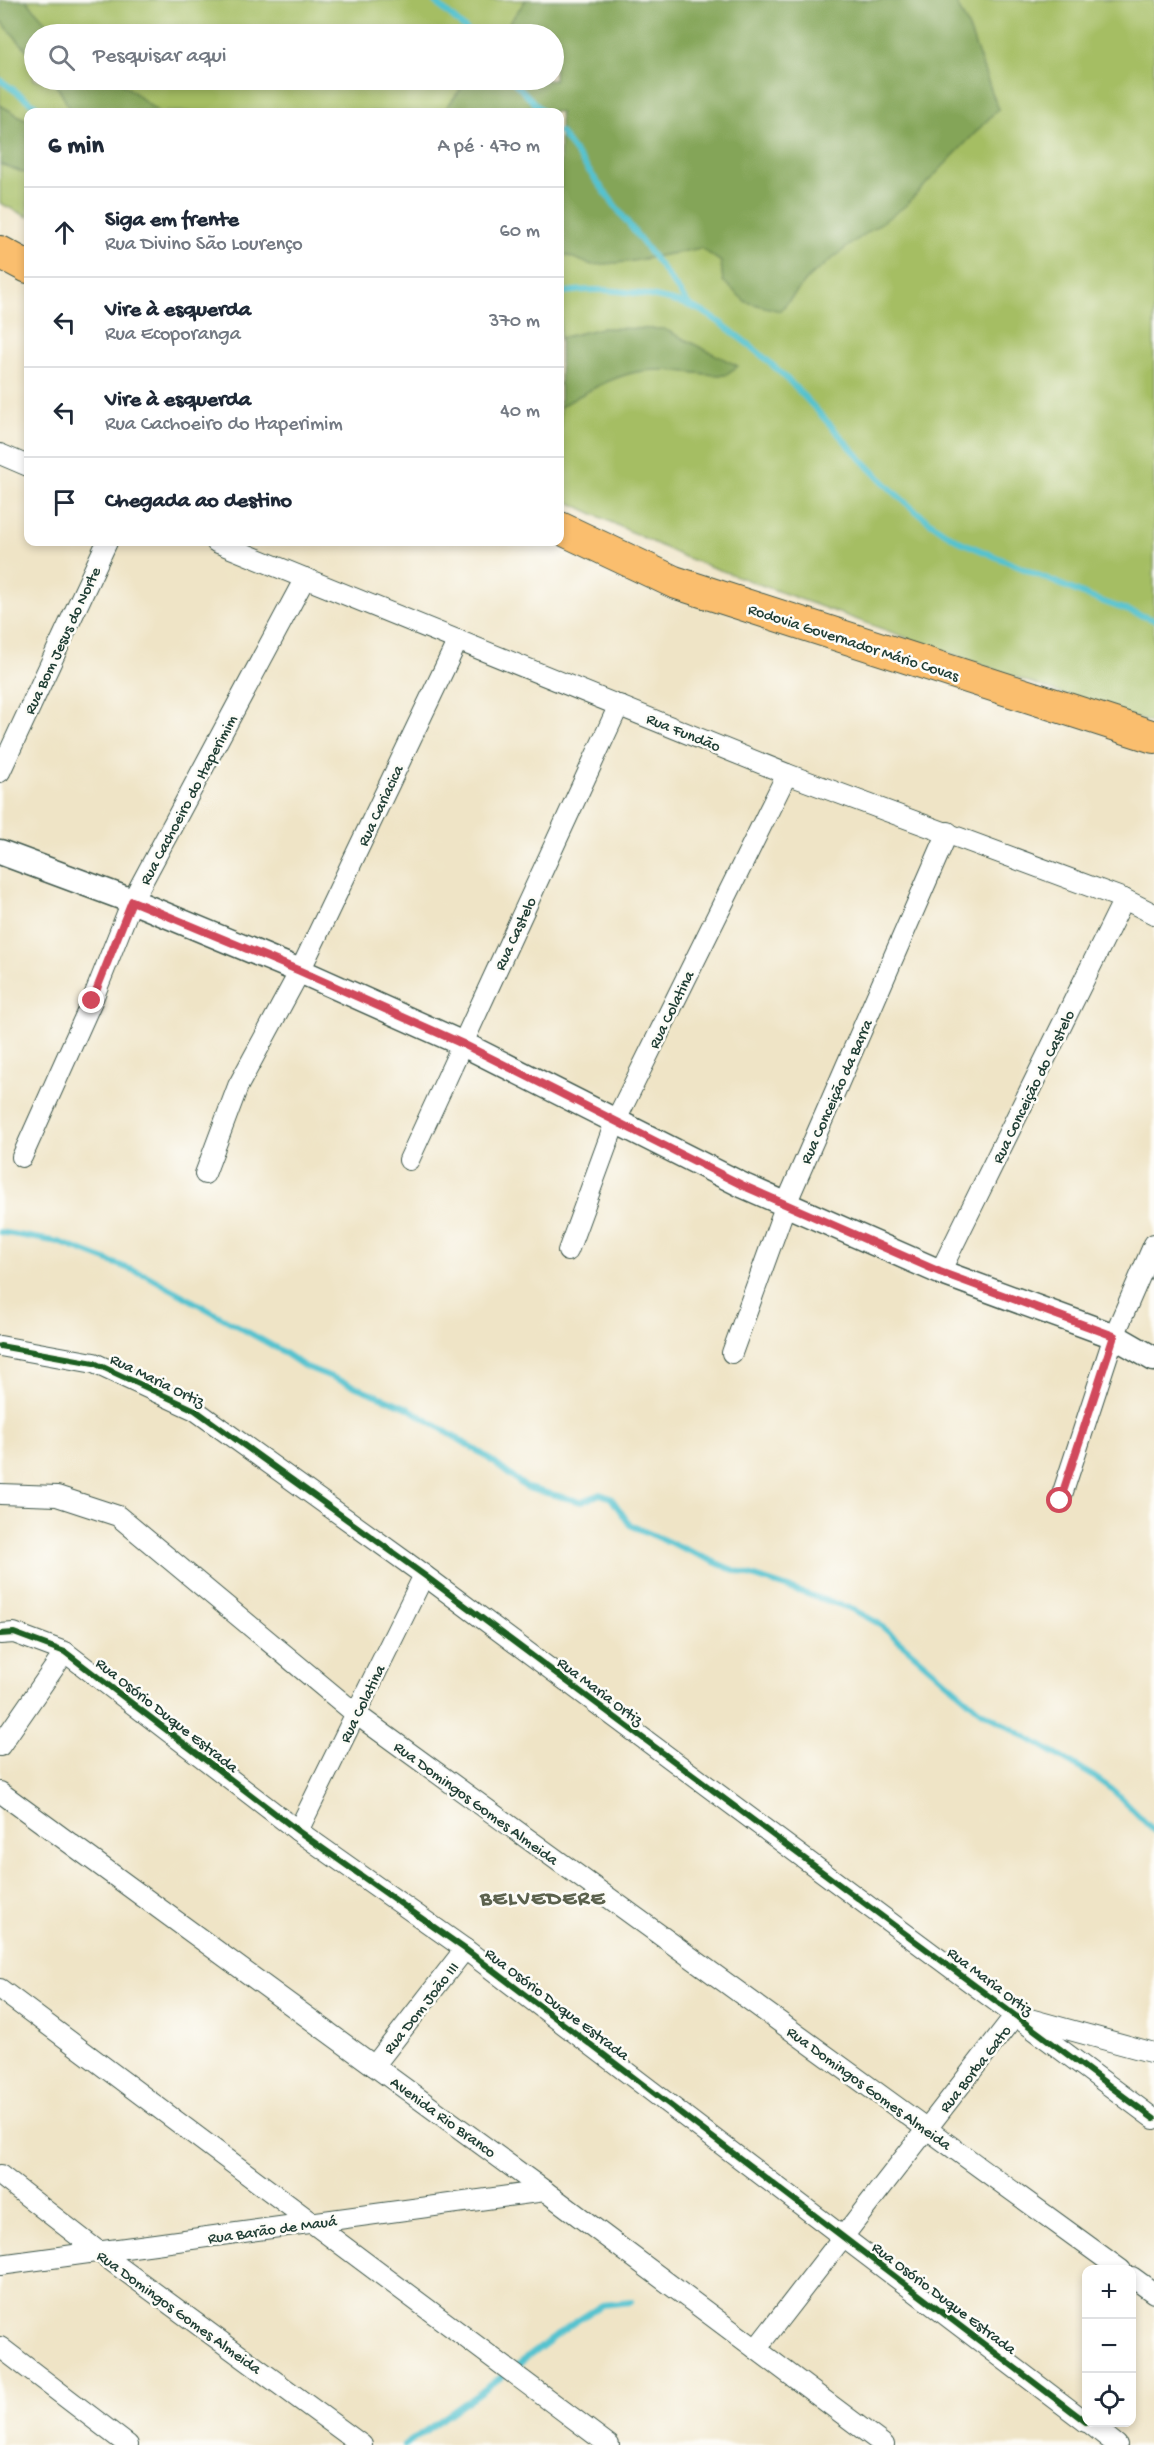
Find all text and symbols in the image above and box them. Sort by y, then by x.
search box [24,24,564,90]
icon: search [45,41,78,74]
text: Pesquisar aqui [93,44,227,70]
text: 6 min [48,132,104,163]
text: A pé · 470 m [437,136,540,159]
text: Siga em frente [105,208,239,234]
icon: ahead [48,216,81,249]
text: 60 m [500,221,540,244]
text: Rua Divino São Lourenço [105,234,303,257]
text: Vire à esquerda [105,298,251,324]
icon: left [48,306,81,339]
text: 370 m [489,311,540,334]
text: Rua Ecoporanga [105,324,241,347]
text: Vire à esquerda [105,388,251,414]
icon: left [48,396,81,429]
text: 40 m [500,401,540,424]
text: Rua Cachoeiro do Itaperimim [105,414,343,437]
icon: arrive [48,486,81,519]
text: Chegada ao destino [105,489,292,515]
street label: Rua Bom Jesus do Norte [22,564,107,718]
street label: Rodovia Governador Mário Covas [745,601,962,688]
street label: Rua Fundão [643,711,723,758]
street label: Rua Cachoeiro do Itaperimim [137,712,243,889]
street label: Rua Cariacica [355,762,410,850]
street label: Rua Castelo [492,895,542,974]
street label: Rua Colatina [646,967,701,1053]
route end [78,987,104,1013]
street label: Rua Conceição do Castelo [990,1008,1081,1167]
street label: Rua Conceição da Barra [798,1016,879,1168]
street label: Rua Maria Ortiz [106,1351,208,1414]
route start [1046,1487,1072,1513]
street label: Rua Maria Ortiz [552,1654,646,1732]
street label: Rua Osório Duque Estrada [91,1655,242,1779]
street label: Rua Colatina [337,1661,392,1747]
street label: Rua Domingos Gomes Almeida [389,1739,562,1872]
district label: BELVEDERE [479,1887,606,1913]
street label: Rua Maria Ortiz [942,1944,1036,2022]
street label: Rua Osório Duque Estrada [480,1945,633,2067]
street label: Rua Dom João III [381,1959,465,2059]
street label: Rua Borba Gato [937,2023,1017,2118]
street label: Rua Domingos Gomes Almeida [782,2024,955,2157]
street label: Avenida Rio Branco [385,2074,498,2164]
street label: Rua Barão de Mauá [207,2213,339,2250]
street label: Rua Osório Duque Estrada [867,2239,1020,2361]
street label: Rua Domingos Gomes Almeida [92,2248,265,2381]
map controls [1082,2265,1136,2427]
button: + [1082,2265,1136,2319]
button: − [1082,2319,1136,2373]
button: locate [1082,2373,1136,2427]

